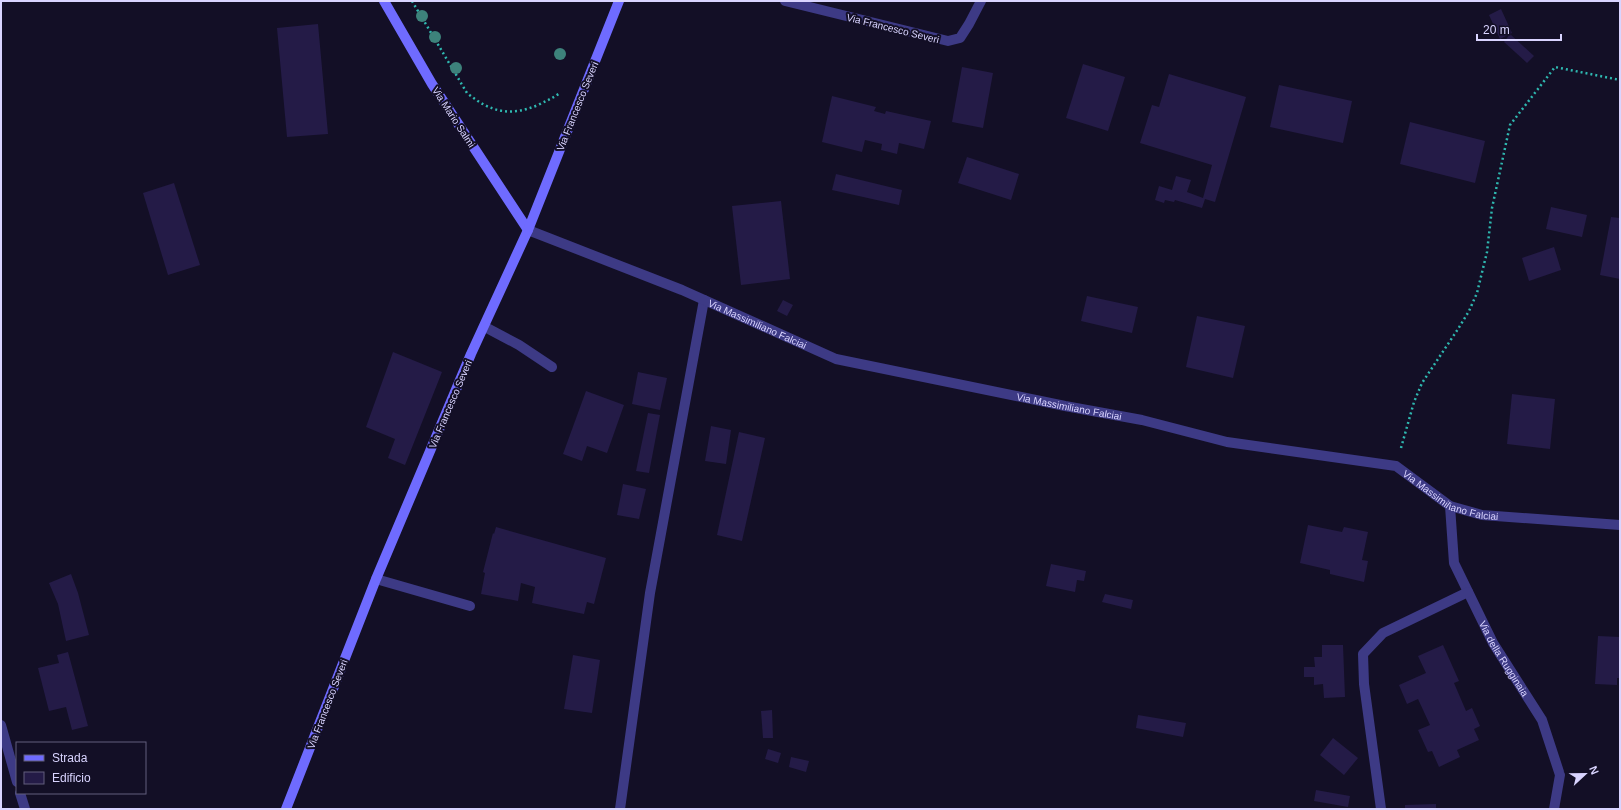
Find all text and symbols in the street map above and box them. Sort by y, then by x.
street label: Via Francesco Severi [846,12,940,45]
scale bar [1477,16,1561,42]
text: 20 m [1483,23,1510,37]
street label: Via Francesco Severi [555,60,600,152]
street label: Via Mario Salmi [430,85,477,150]
street label: Via Massimiliano Falciai [706,297,808,351]
street label: Via Francesco Severi [427,358,474,450]
street label: Via Massimiliano Falciai [1016,391,1123,422]
street label: Via Massimiliano Falciai [1401,468,1499,522]
street label: Via della Rugginaia [1477,619,1531,699]
street label: Via Francesco Severi [305,658,350,750]
legend [16,742,146,794]
text: Strada [52,751,88,765]
north arrow [1565,754,1605,794]
text: N [1587,764,1601,776]
text: Edificio [52,771,91,785]

